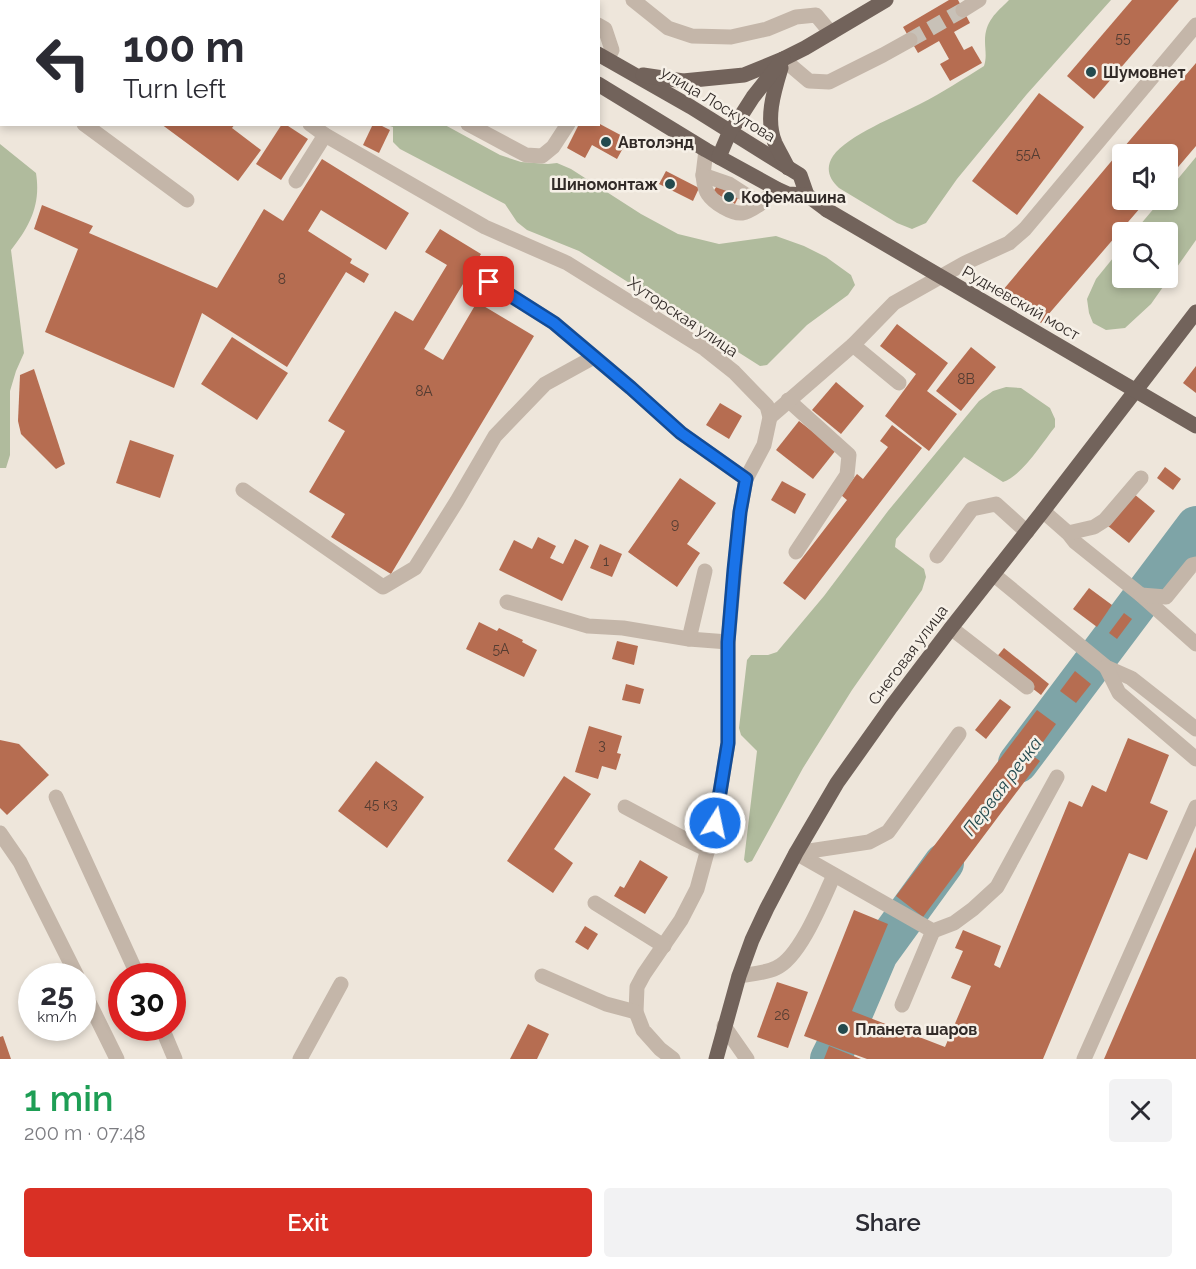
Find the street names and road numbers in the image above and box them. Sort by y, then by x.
street label: улица Лоскутова [657,62,779,146]
street label: Рудневский мост [959,262,1083,345]
street label: Хуторская улица [624,273,742,361]
street label: Снеговая улица [864,601,952,709]

